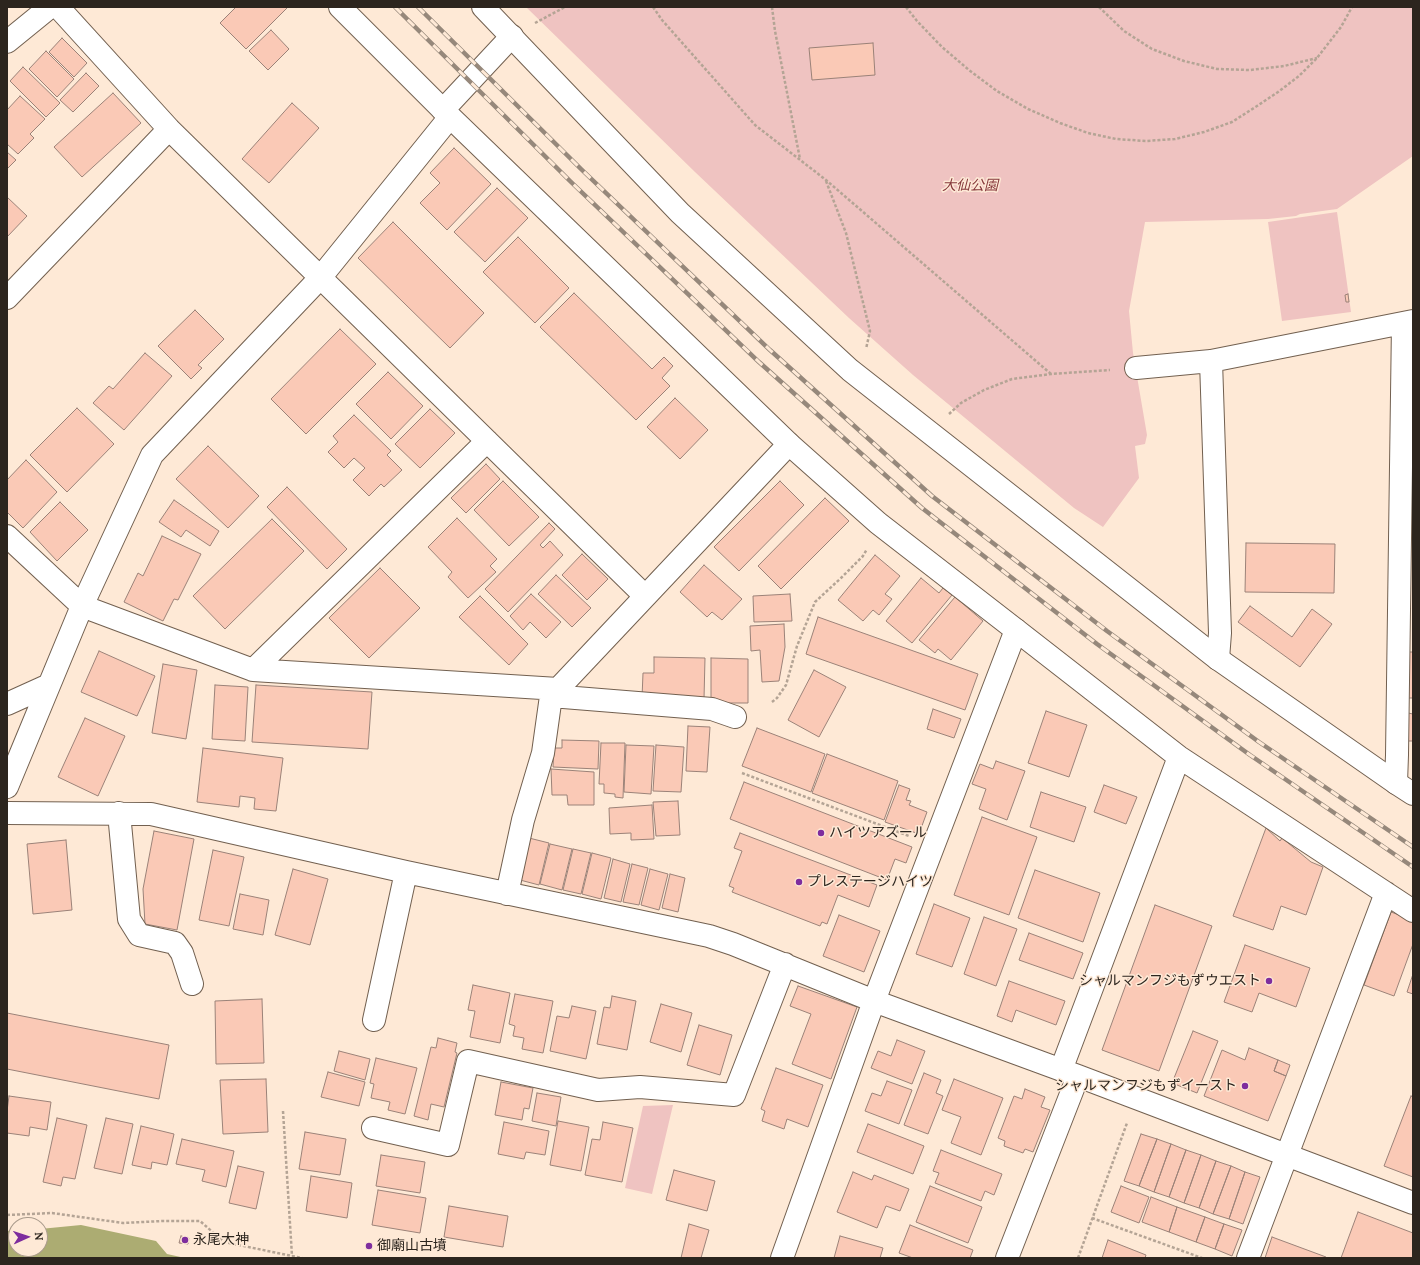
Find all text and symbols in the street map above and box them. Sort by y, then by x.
park label: 大仙公園 [942,178,998,194]
place label: ハイツアズール [829,825,927,841]
marker: ハイツアズール [816,828,826,838]
place label: プレステージハイツ [807,874,933,890]
marker: プレステージハイツ [794,877,804,887]
place label: シャルマンフジもずウエスト [1079,973,1261,989]
marker: シャルマンフジもずウエスト [1264,976,1274,986]
place label: シャルマンフジもずイースト [1055,1078,1237,1094]
marker: シャルマンフジもずイースト [1240,1081,1250,1091]
north arrow [8,1217,48,1257]
text: N [32,1232,46,1241]
place label: 永尾大神 [193,1232,249,1248]
marker: 永尾大神 [180,1235,190,1245]
place label: 御廟山古墳 [377,1238,447,1254]
marker: 御廟山古墳 [364,1241,374,1251]

